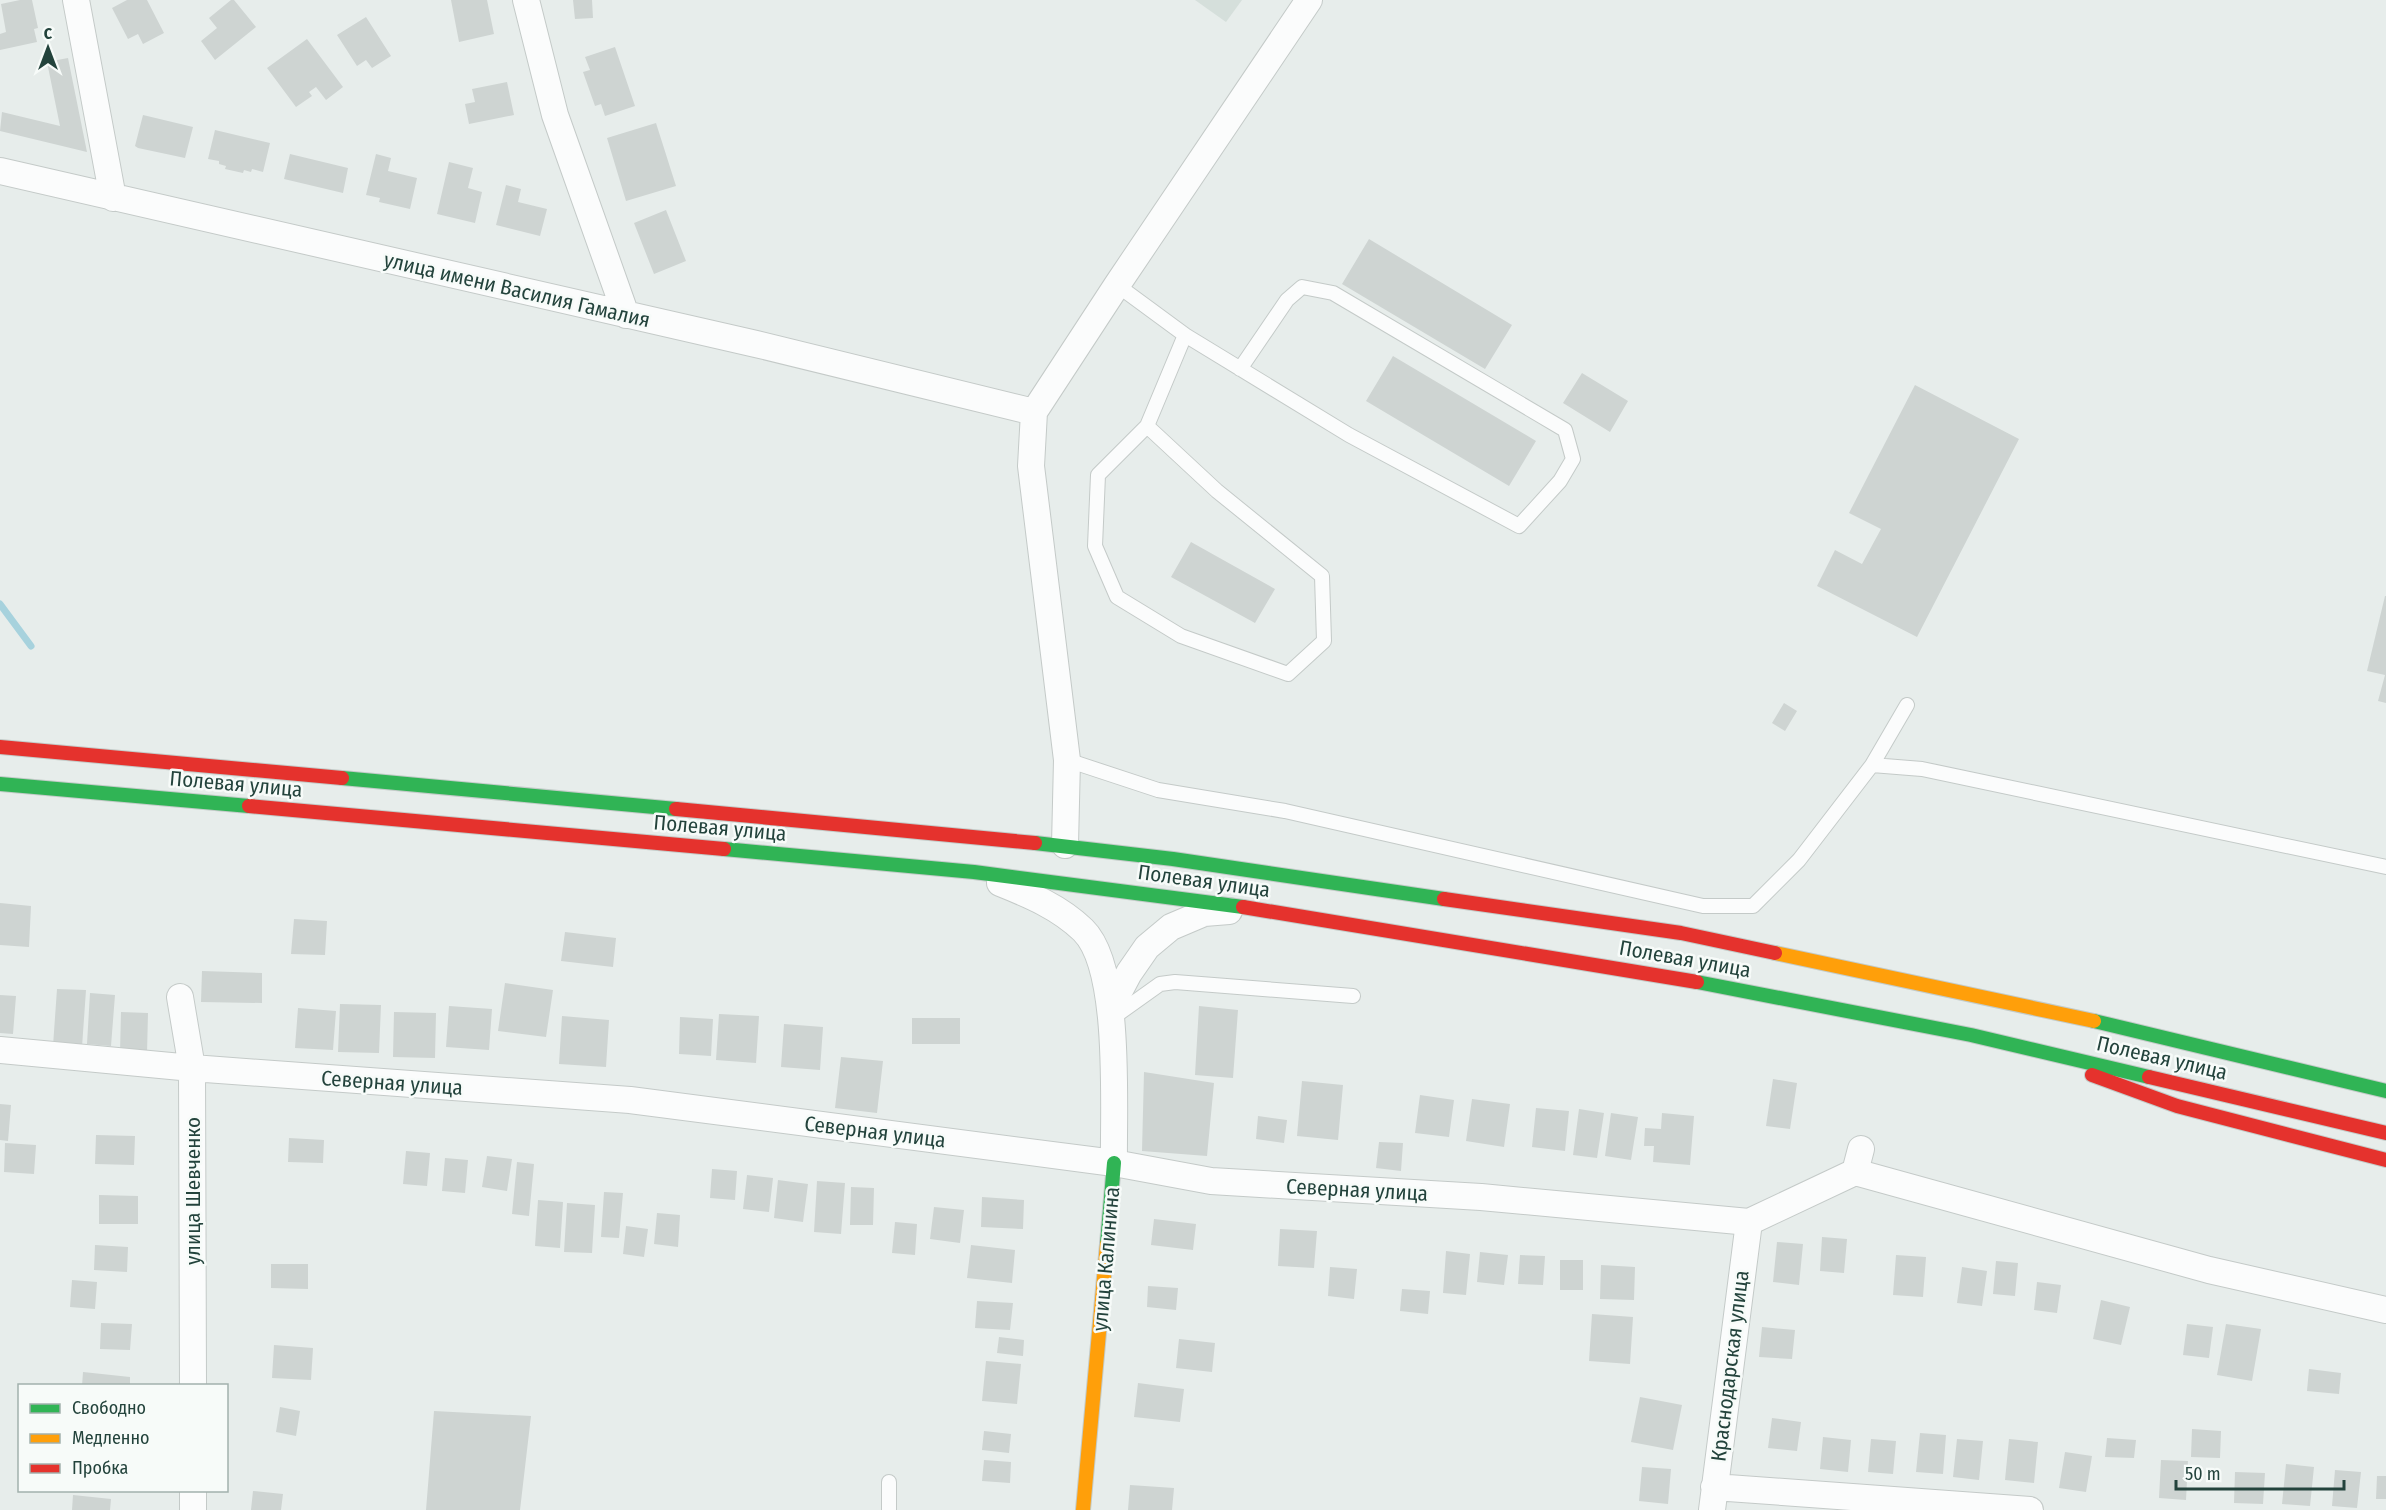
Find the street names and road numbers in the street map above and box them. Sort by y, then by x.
street label: улица имени Василия Гамалия [381,247,653,333]
street label: Полевая улица [168,765,304,803]
street label: Полевая улица [652,809,788,847]
street label: Полевая улица [1136,859,1272,903]
street label: Полевая улица [1617,935,1753,983]
street label: Полевая улица [2094,1030,2230,1086]
street label: Северная улица [320,1065,464,1101]
street label: Северная улица [803,1110,947,1154]
street label: улица Шевченко [180,1117,206,1265]
street label: Северная улица [1285,1173,1429,1207]
street label: улица Калинина [1087,1186,1125,1332]
street label: Краснодарская улица [1705,1269,1755,1463]

